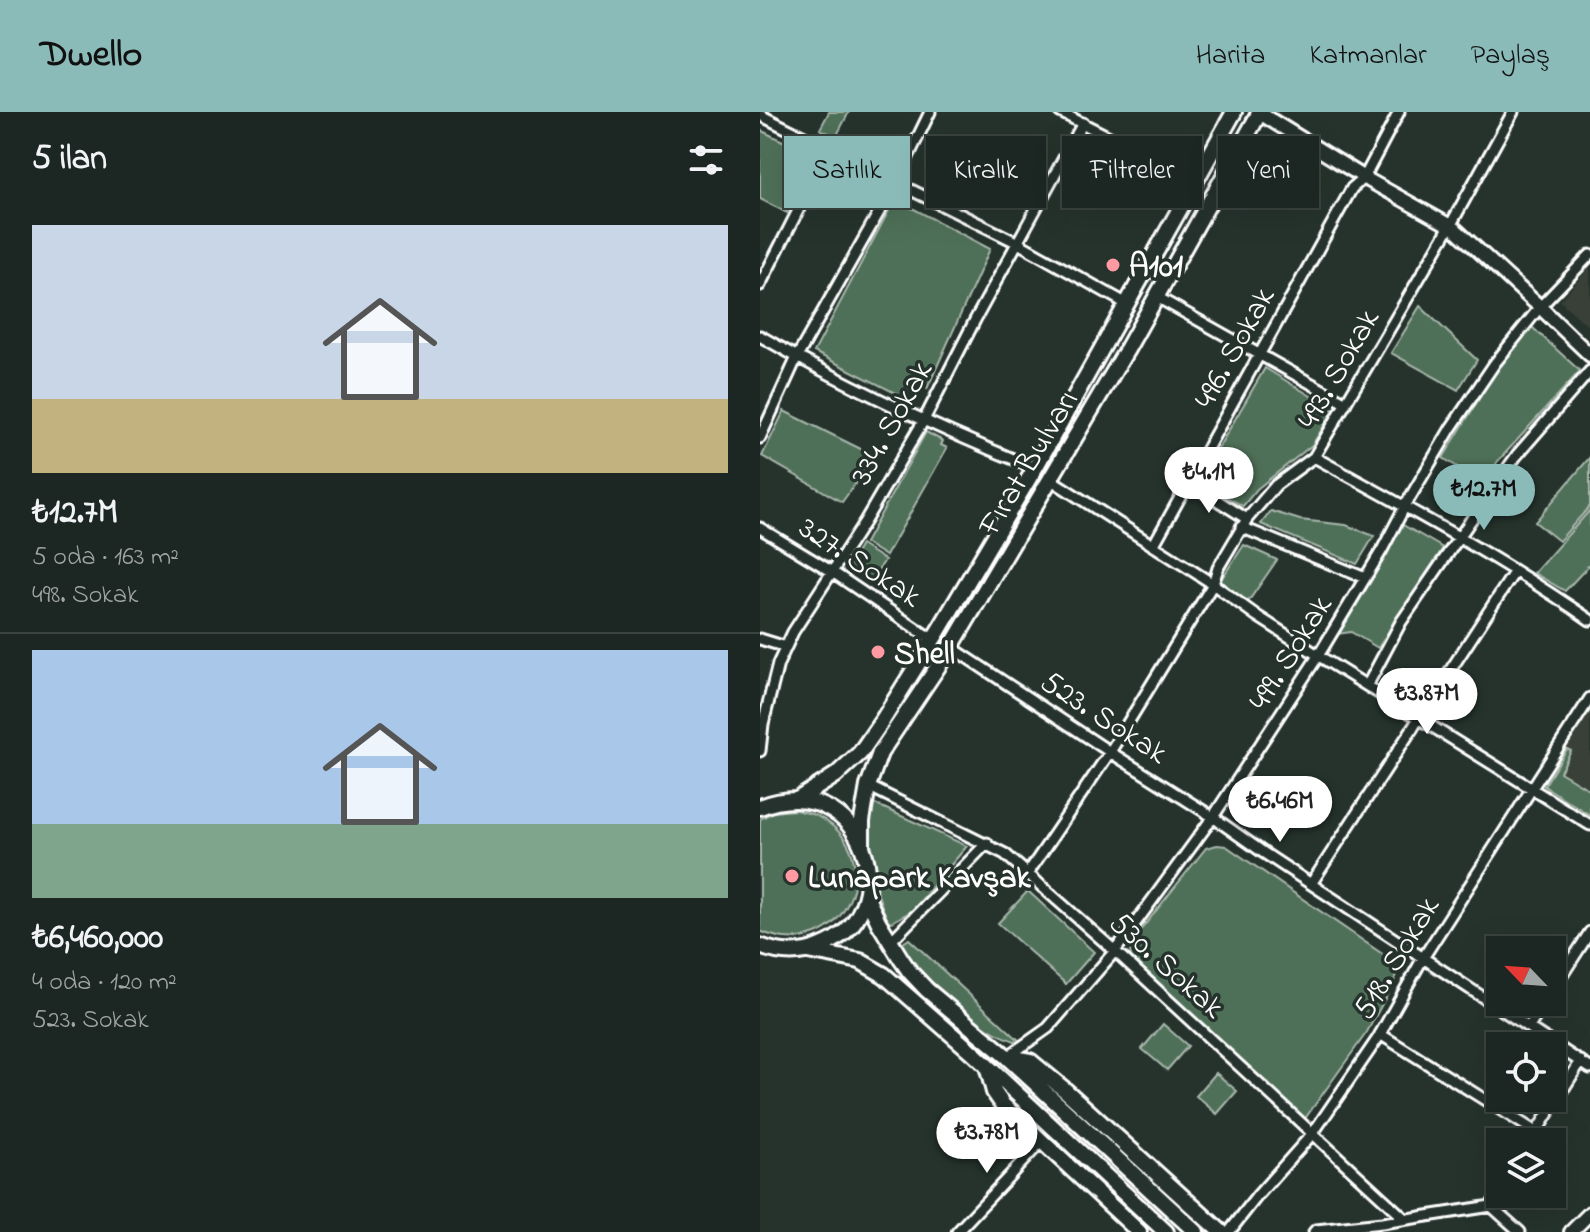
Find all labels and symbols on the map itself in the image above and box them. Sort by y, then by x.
place label: A101 [1129,245,1183,292]
marker: A101 [1104,256,1122,274]
street label: 496. Sokak [1183,278,1289,418]
street label: 493. Sokak [1287,300,1394,439]
street label: 334. Sokak [840,352,947,494]
street label: Fırat Bulvarı [967,382,1092,547]
pin: ₺4.1M [1153,447,1265,515]
pin: ₺12.7M [1419,464,1549,532]
street label: 327. Sokak [788,507,931,622]
street label: 499. Sokak [1238,586,1346,721]
place label: Shell [894,632,955,679]
marker: Shell [869,643,887,661]
street label: 523. Sokak [1030,660,1177,778]
pin: ₺3.87M [1362,668,1492,736]
pin: ₺6.46M [1215,776,1345,844]
place label: Lunapark Kavşak [808,856,1031,903]
marker: Lunapark Kavşak [783,867,801,885]
street label: 518. Sokak [1343,887,1454,1029]
street label: 530. Sokak [1097,902,1235,1032]
north arrow [1486,936,1566,1016]
pin: ₺3.78M [922,1107,1052,1175]

